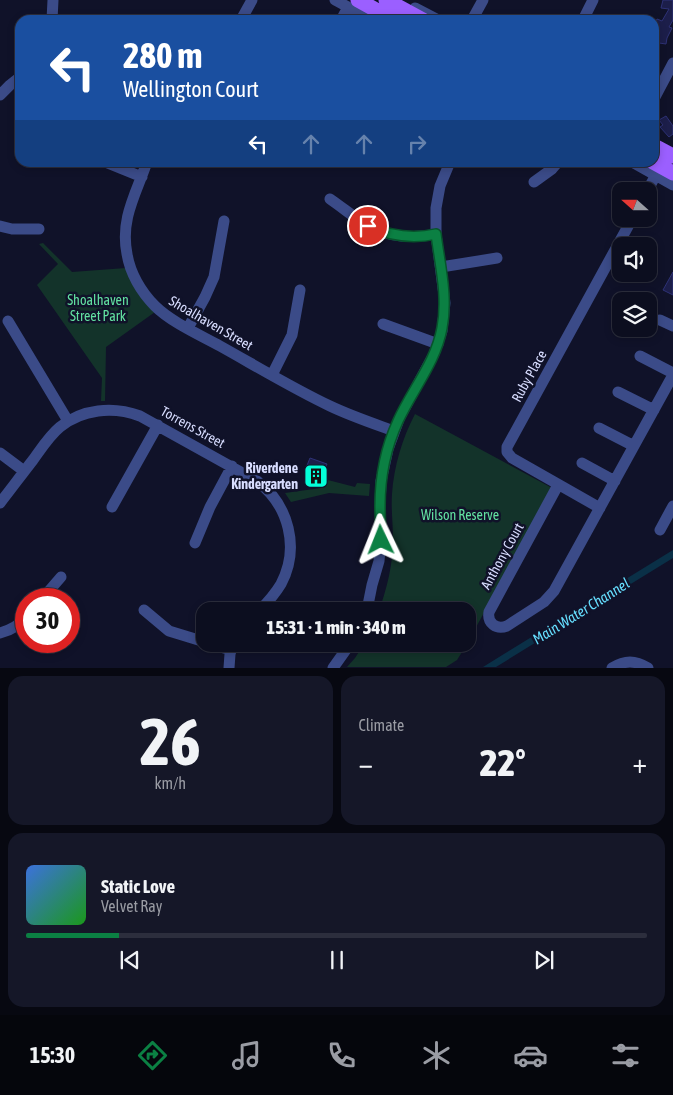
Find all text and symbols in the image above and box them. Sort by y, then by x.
icon: left [40,35,105,100]
text: 280 m [123,35,202,75]
text: Wellington Court [123,76,259,102]
icon: left [244,130,272,158]
icon: ahead [297,130,325,158]
icon: ahead [350,130,378,158]
icon: right [403,130,431,158]
north arrow [612,182,658,228]
map controls [612,182,657,337]
pin [347,205,389,247]
icon: arrive [354,212,382,240]
button: sound [612,237,657,282]
park label: Shoalhaven Street Park [67,292,129,324]
button: layers [612,292,657,337]
street label: Shoalhaven Street [166,293,256,353]
street label: Ruby Place [508,347,550,405]
street label: Torrens Street [158,403,228,451]
place label: Riverdene Kindergarten [231,460,298,492]
building icon: Riverdene Kindergarten [303,463,329,489]
park label: Wilson Reserve [421,507,499,523]
position arrow [354,513,406,565]
street label: Anthony Court [477,520,527,592]
water label: Main Water Channel [529,574,633,648]
speed limit sign: 30 [15,588,80,653]
text: 15:31 · 1 min · 340 m [266,616,406,638]
text: 26 [140,704,201,779]
text: Climate [359,716,404,734]
text: 22° [480,741,526,784]
text: − [359,747,373,779]
text: + [632,747,647,779]
text: km/h [154,774,186,792]
text: Static Love [101,875,175,897]
text: Velvet Ray [101,897,162,915]
icon: previous [116,946,144,974]
icon: pause [323,946,351,974]
icon: next [530,946,558,974]
icon: directions [135,1038,170,1073]
icon: music [229,1038,264,1073]
icon: phone [324,1038,359,1073]
icon: climate [419,1038,454,1073]
icon: car [513,1038,548,1073]
icon: filters [608,1038,643,1073]
text: 15:30 [30,1042,75,1068]

